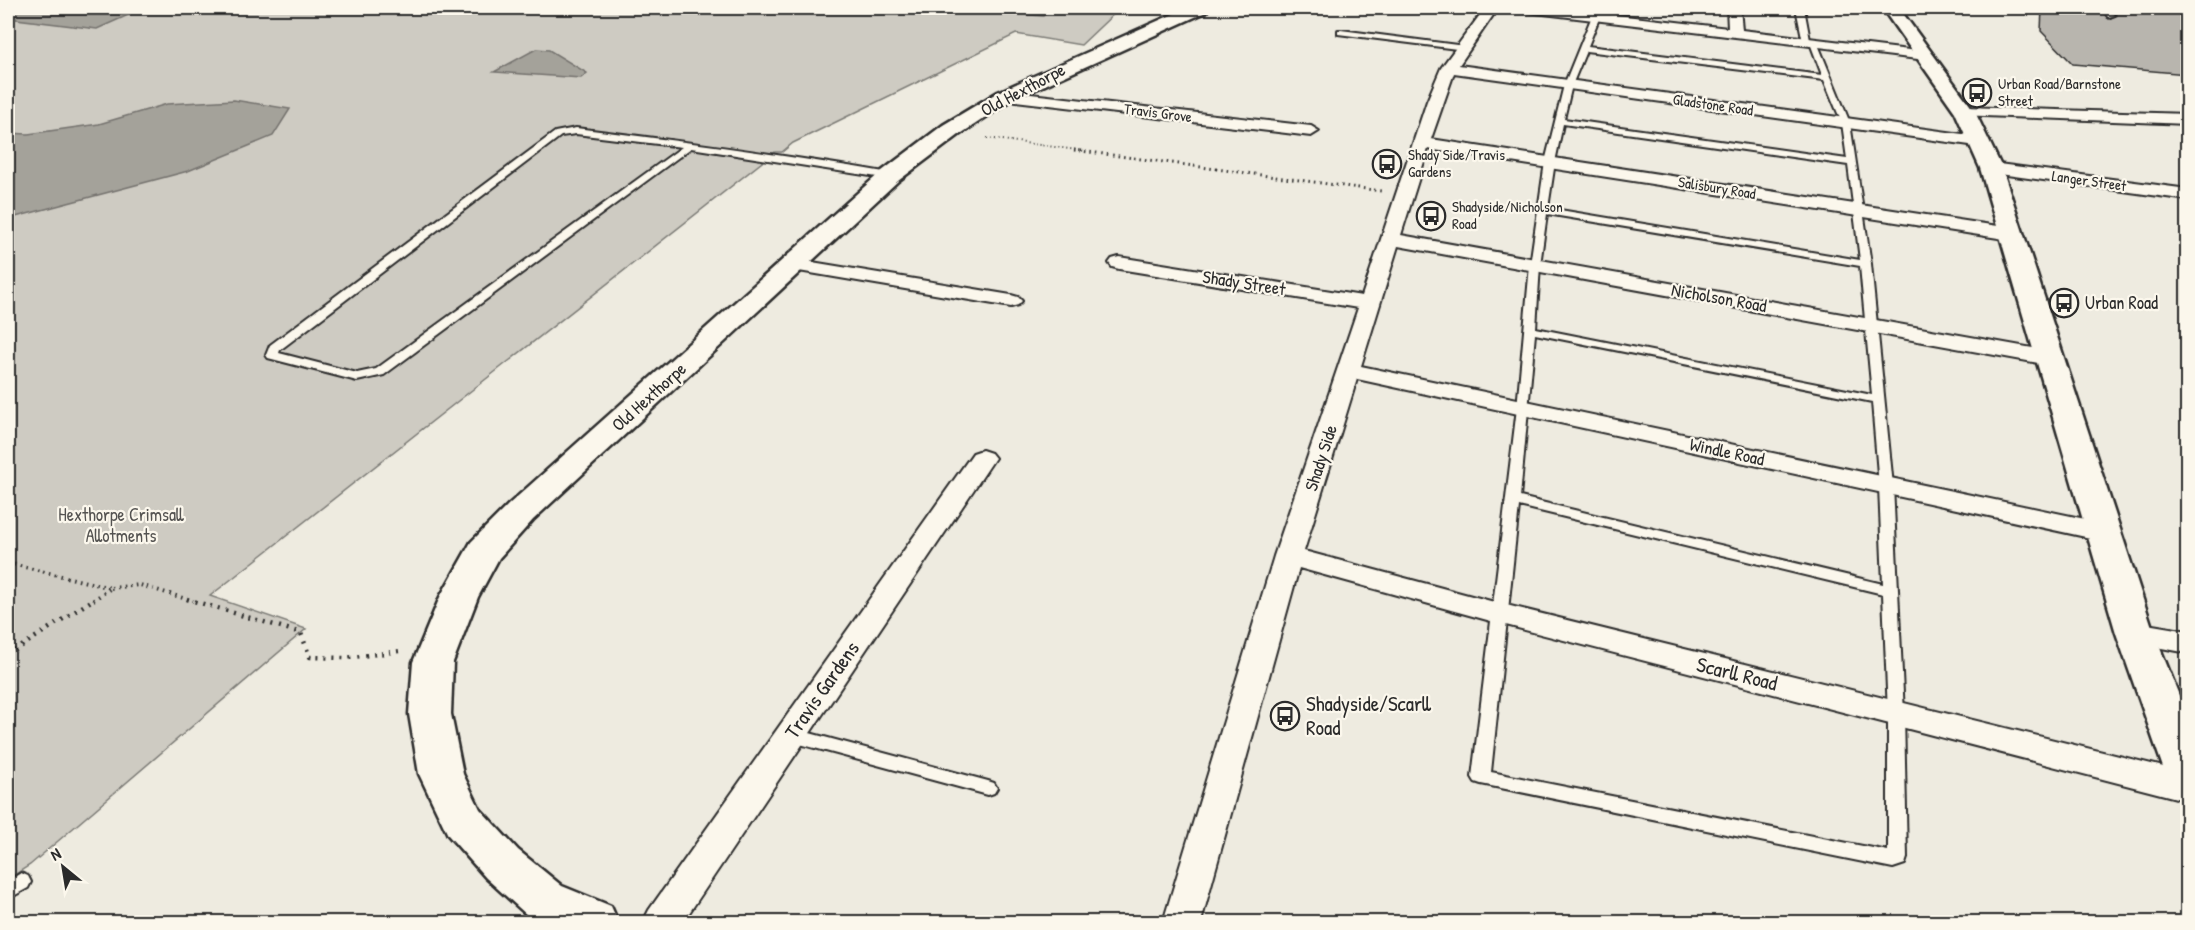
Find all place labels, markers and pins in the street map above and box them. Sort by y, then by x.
place label: Urban Road/Barnstone Street [1998,73,2121,111]
bus stop icon: Urban Road/Barnstone Street [1961,77,1993,109]
place label: Shady Side/Travis Gardens [1408,144,1505,182]
bus stop icon: Shady Side/Travis Gardens [1371,148,1403,180]
place label: Shadyside/Nicholson Road [1452,196,1563,234]
bus stop icon: Shadyside/Nicholson Road [1415,200,1447,232]
bus stop icon: Urban Road [2048,287,2080,319]
place label: Urban Road [2085,290,2158,315]
place label: Shadyside/Scarll Road [1306,689,1432,742]
bus stop icon: Shadyside/Scarll Road [1269,700,1301,732]

